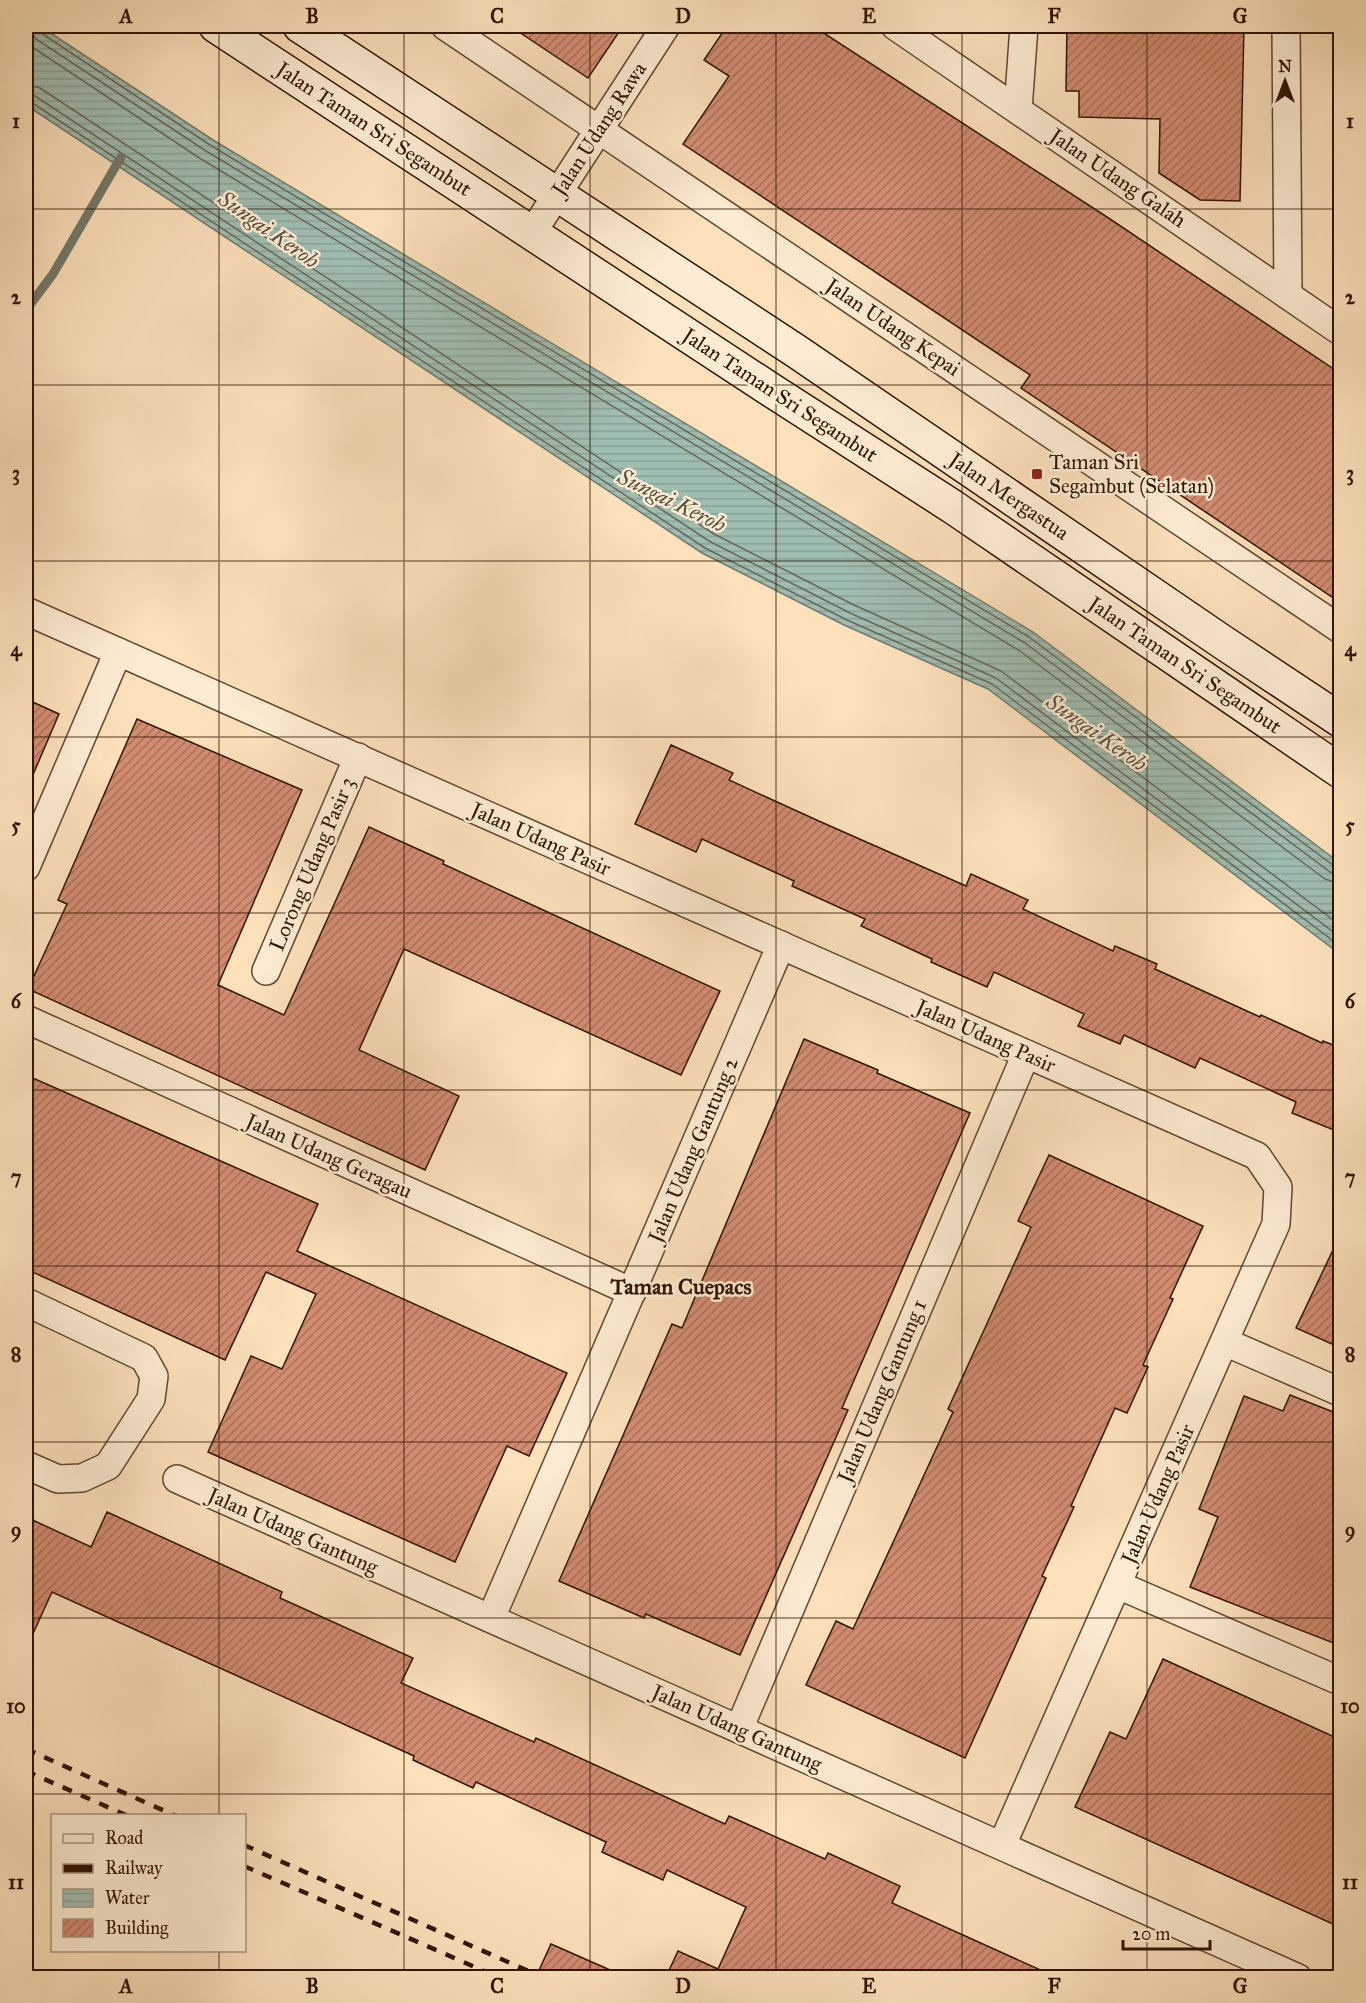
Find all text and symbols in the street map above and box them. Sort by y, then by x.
text: A [117,4,133,28]
text: B [305,4,319,28]
text: C [490,4,504,28]
text: D [675,4,691,28]
text: E [862,4,877,28]
text: F [1047,4,1061,28]
text: G [1233,4,1248,28]
north arrow [1255,51,1315,111]
street label: Jalan Taman Sri Segambut [270,55,477,202]
street label: Jalan Udang Rawa [545,57,652,203]
text: N [1278,57,1292,76]
text: 1 [12,109,20,133]
text: 1 [1346,109,1354,133]
street label: Jalan Udang Galah [1043,122,1191,233]
water label: Sungai Keroh [212,184,325,274]
street label: Jalan Udang Kepai [819,271,966,382]
text: 2 [11,285,22,309]
text: 2 [1345,285,1356,309]
street label: Jalan Taman Sri Segambut [676,321,883,468]
street label: Jalan Mergastua [942,445,1074,546]
place label: Taman Sri Segambut (Selatan) [1049,449,1214,499]
text: 3 [12,461,20,486]
text: 3 [1346,461,1354,486]
water label: Sungai Keroh [612,462,730,538]
marker: Taman Sri Segambut (Selatan) [1030,467,1044,481]
street label: Jalan Taman Sri Segambut [1082,589,1287,740]
text: 4 [10,637,22,662]
text: 4 [1344,637,1356,662]
water label: Sungai Keroh [1040,687,1153,777]
street label: Lorong Udang Pasir 3 [264,773,360,955]
street label: Jalan Udang Pasir [465,796,615,881]
text: 5 [11,813,21,837]
text: 5 [1345,813,1355,837]
text: 6 [11,989,23,1013]
text: 6 [1345,989,1357,1013]
street label: Jalan Udang Pasir [910,993,1060,1078]
street label: Jalan Udang Gantung 2 [641,1053,744,1248]
street label: Jalan Udang Geragau [240,1107,416,1204]
text: 7 [11,1165,22,1189]
text: 7 [1345,1165,1356,1189]
district label: Taman Cuepacs [610,1273,751,1300]
street label: Jalan Udang Gantung 1 [831,1295,932,1488]
text: 8 [11,1342,21,1366]
text: 8 [1345,1342,1355,1366]
street label: Jalan Udang Pasir [1115,1420,1200,1570]
street label: Jalan Udang Gantung [202,1481,382,1580]
text: 9 [11,1518,21,1543]
text: 9 [1345,1518,1355,1543]
street label: Jalan Udang Gantung [646,1678,826,1777]
text: 10 [6,1694,26,1718]
text: 10 [1340,1694,1360,1718]
legend [51,1814,246,1952]
text: Road [105,1827,143,1849]
text: Railway [105,1857,163,1879]
text: 11 [8,1870,24,1894]
text: 11 [1342,1870,1358,1894]
text: Water [105,1887,150,1909]
scale bar [1123,1913,1210,1951]
text: Building [105,1917,169,1940]
text: 20 m [1132,1923,1170,1945]
text: A [117,1974,133,1998]
text: B [305,1974,319,1998]
text: C [490,1974,504,1998]
text: D [675,1974,691,1998]
text: E [862,1974,877,1998]
text: F [1047,1974,1061,1998]
text: G [1233,1974,1248,1998]

